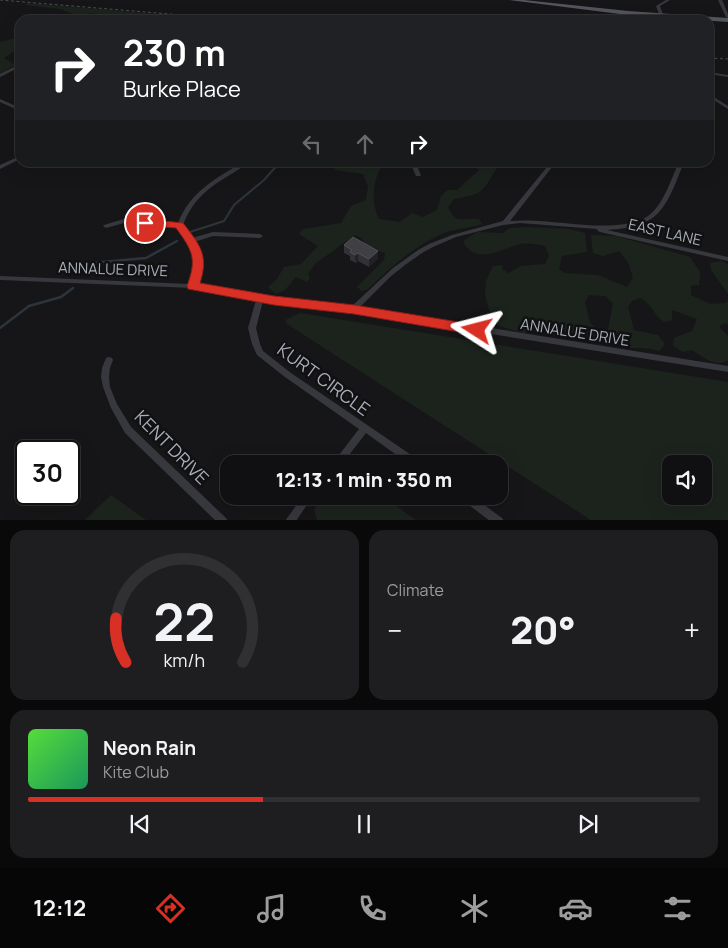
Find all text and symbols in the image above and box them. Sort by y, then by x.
text: 230 m [123,29,226,77]
icon: right [40,35,105,100]
text: Burke Place [123,74,241,104]
icon: left [298,130,326,158]
icon: ahead [351,130,379,158]
icon: right [404,130,432,158]
pin [124,202,166,244]
icon: arrive [131,209,159,237]
street label: EAST LANE [626,213,704,251]
street label: ANNALUE DRIVE [58,257,168,281]
position arrow [450,303,502,355]
street label: ANNALUE DRIVE [519,313,631,351]
street label: KURT CIRCLE [273,337,375,421]
street label: KENT DRIVE [130,405,214,489]
speed limit sign: 30 [15,440,80,505]
map controls [662,455,712,505]
button: sound [662,455,712,505]
text: 12:13 · 1 min · 350 m [276,467,452,493]
text: Climate [387,579,444,601]
text: 22 [154,586,215,657]
text: 20° [510,603,576,655]
text: − [387,611,402,649]
text: + [684,611,700,649]
text: km/h [164,648,205,672]
text: Neon Rain [103,735,196,761]
text: Kite Club [103,761,169,783]
icon: previous [126,810,154,838]
icon: pause [350,810,378,838]
icon: next [574,810,602,838]
icon: directions [153,891,188,926]
icon: music [254,891,289,926]
icon: phone [355,891,390,926]
icon: climate [457,891,492,926]
icon: car [558,891,593,926]
icon: filters [660,891,695,926]
text: 12:12 [33,893,86,923]

